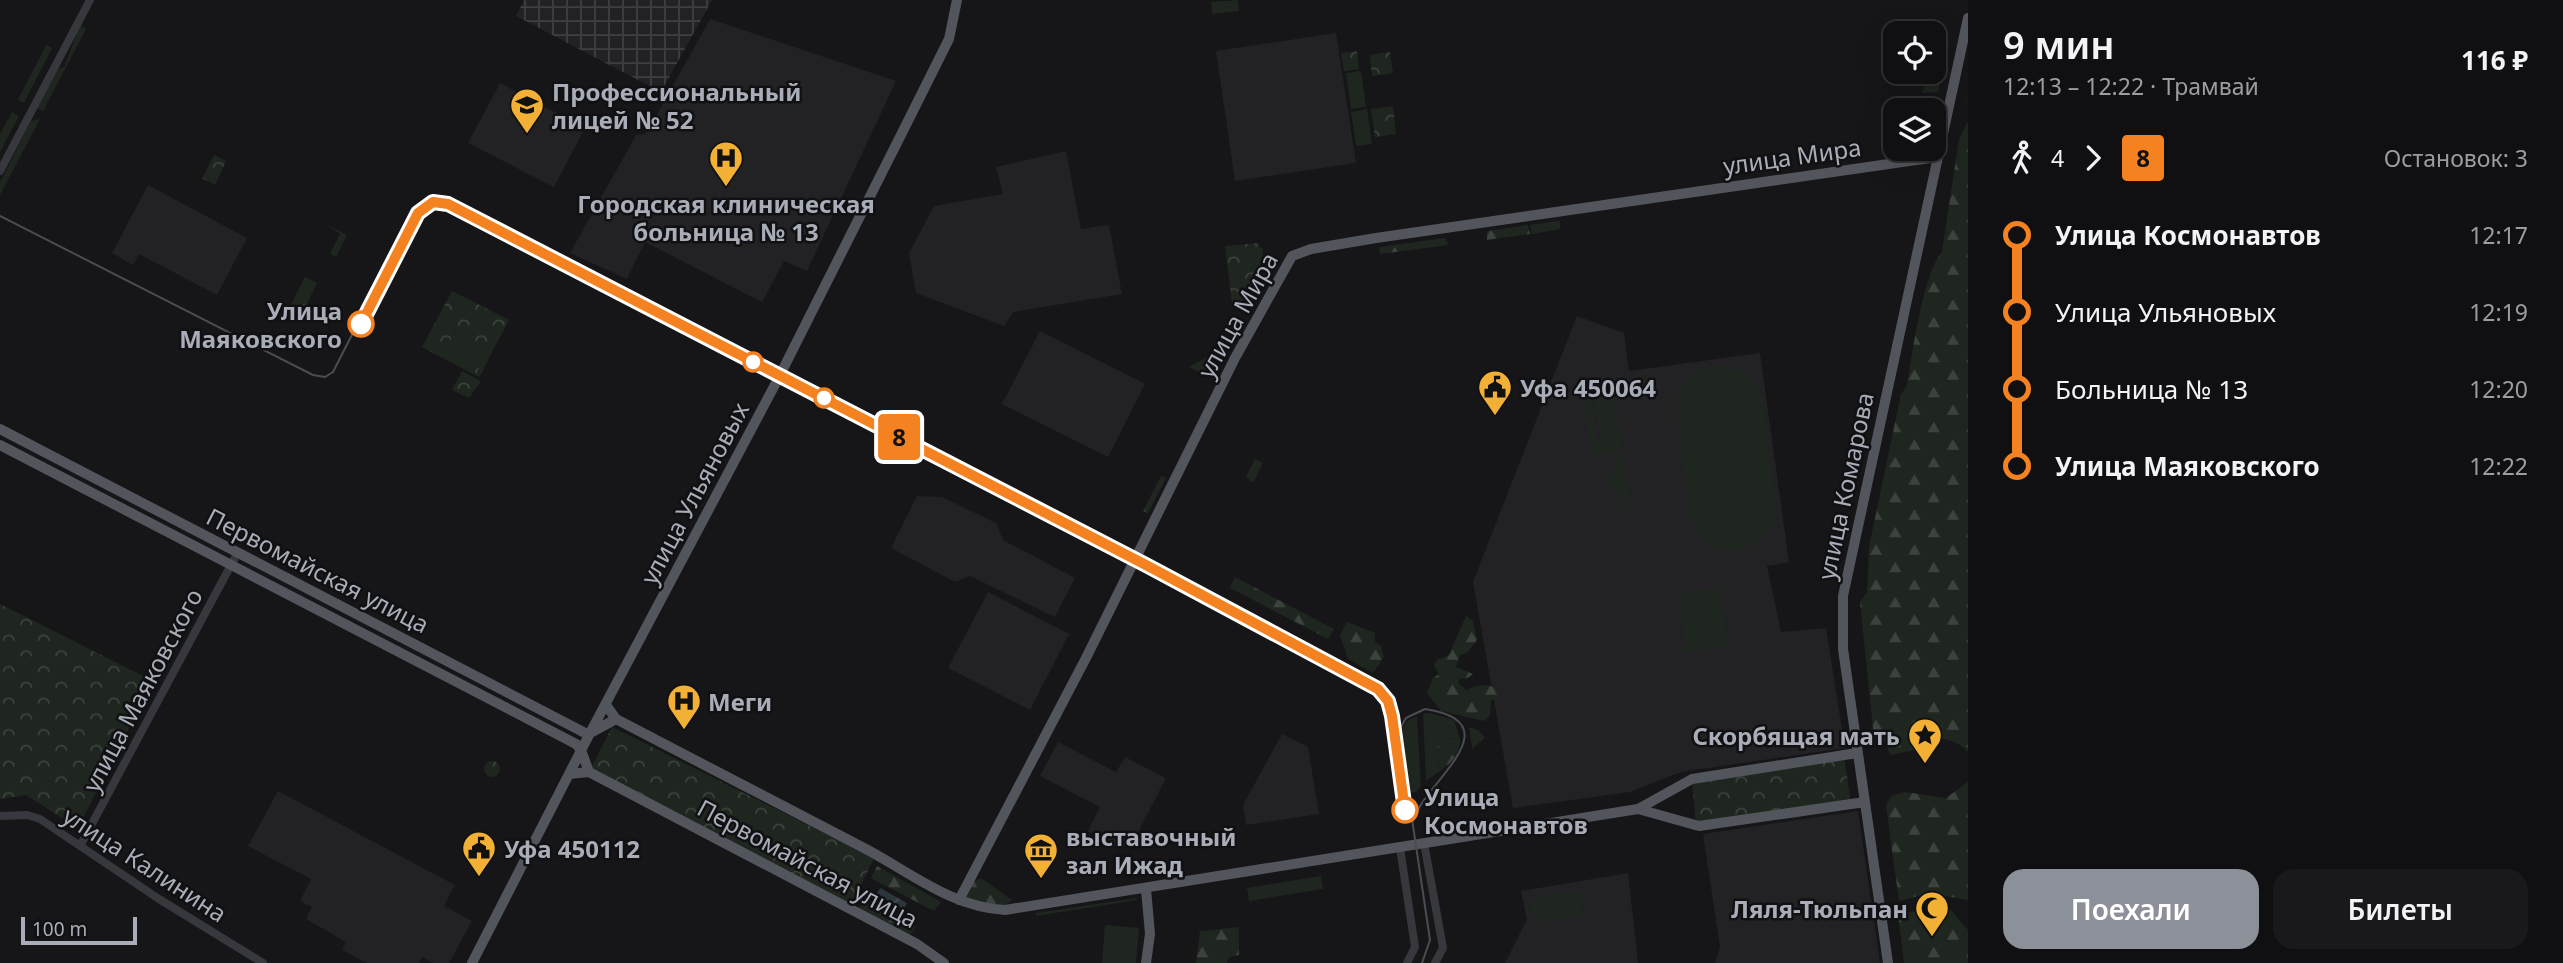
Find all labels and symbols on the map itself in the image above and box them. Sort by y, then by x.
place label: Профессиональный лицей № 52 [552,75,801,136]
school or university icon: Профессиональный лицей № 52 [508,86,546,135]
street label: улица Мира [1721,130,1863,182]
hospital icon: Городская клиническая больница № 13 [707,139,745,188]
place label: Городская клиническая больница № 13 [577,187,875,248]
street label: улица Мира [1189,246,1285,384]
place label: Улица Маяковского [179,294,342,355]
marker: Улица Маяковского [348,311,374,337]
unlabelled marker [743,352,763,372]
public building icon: Уфа 450064 [1476,368,1514,417]
place label: Уфа 450064 [1520,371,1656,404]
unlabelled marker [814,388,834,408]
street label: улица Комарова [1809,389,1881,583]
street label: улица Ульяновых [632,396,756,590]
line badge: 8 [876,414,922,460]
street label: Первомайская улица [201,500,435,640]
street label: улица Маяковского [74,582,210,798]
hospital icon: Меги [665,682,703,731]
place label: Меги [708,685,772,718]
place icon: Скорбящая мать [1906,716,1944,765]
place label: Скорбящая мать [1692,719,1900,752]
place label: Улица Космонавтов [1424,780,1588,841]
street label: Первомайская улица [692,791,924,935]
marker: Улица Космонавтов [1392,797,1418,823]
street label: улица Калинина [57,799,233,929]
place label: выставочный зал Ижад [1066,820,1236,881]
public building icon: Уфа 450112 [460,829,498,878]
museum icon: выставочный зал Ижад [1022,831,1060,880]
place label: Уфа 450112 [504,832,640,865]
mosque icon: Ляля-Тюльпан [1913,889,1951,938]
place label: Ляля-Тюльпан [1731,892,1908,925]
scale bar [21,914,136,946]

